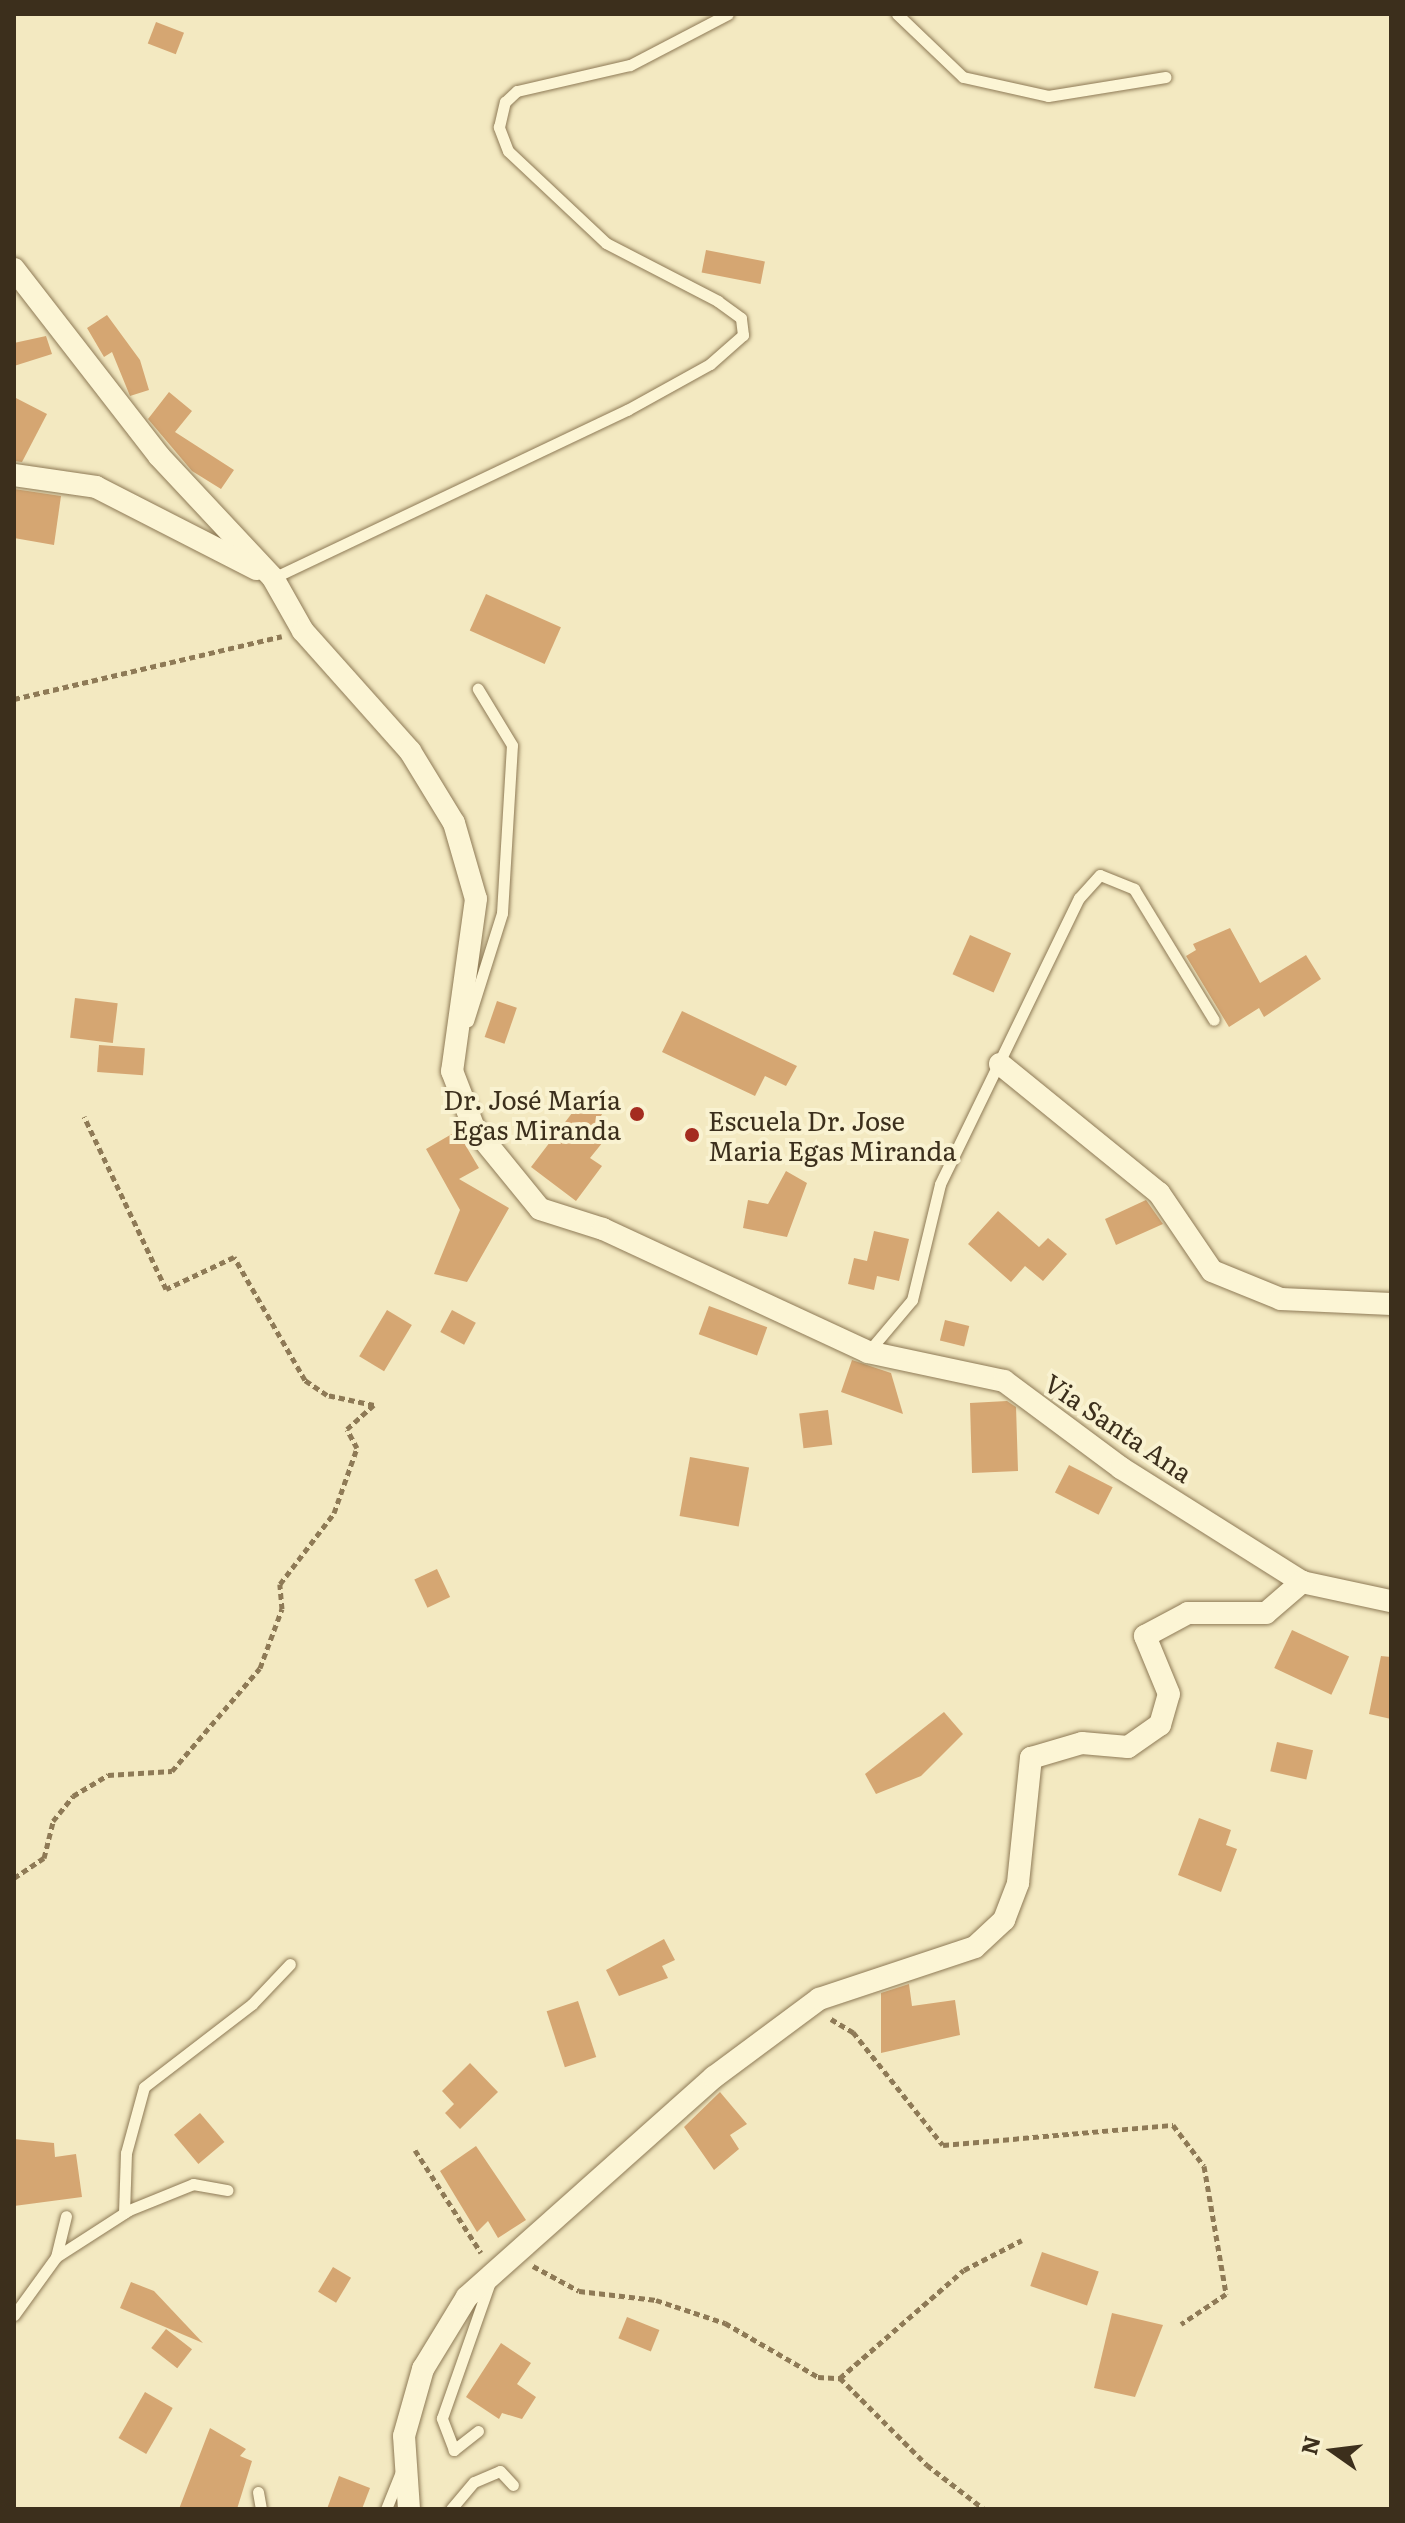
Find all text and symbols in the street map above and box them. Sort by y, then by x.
place label: Dr. José María Egas Miranda [443,1083,621,1144]
place label: Escuela Dr. Jose Maria Egas Miranda [708,1104,957,1166]
marker: Dr. José María Egas Miranda [628,1105,646,1123]
marker: Escuela Dr. Jose Maria Egas Miranda [683,1126,701,1144]
street label: Via Santa Ana [1039,1366,1199,1488]
north arrow [1293,2411,1373,2491]
text: N [1291,2432,1327,2458]

